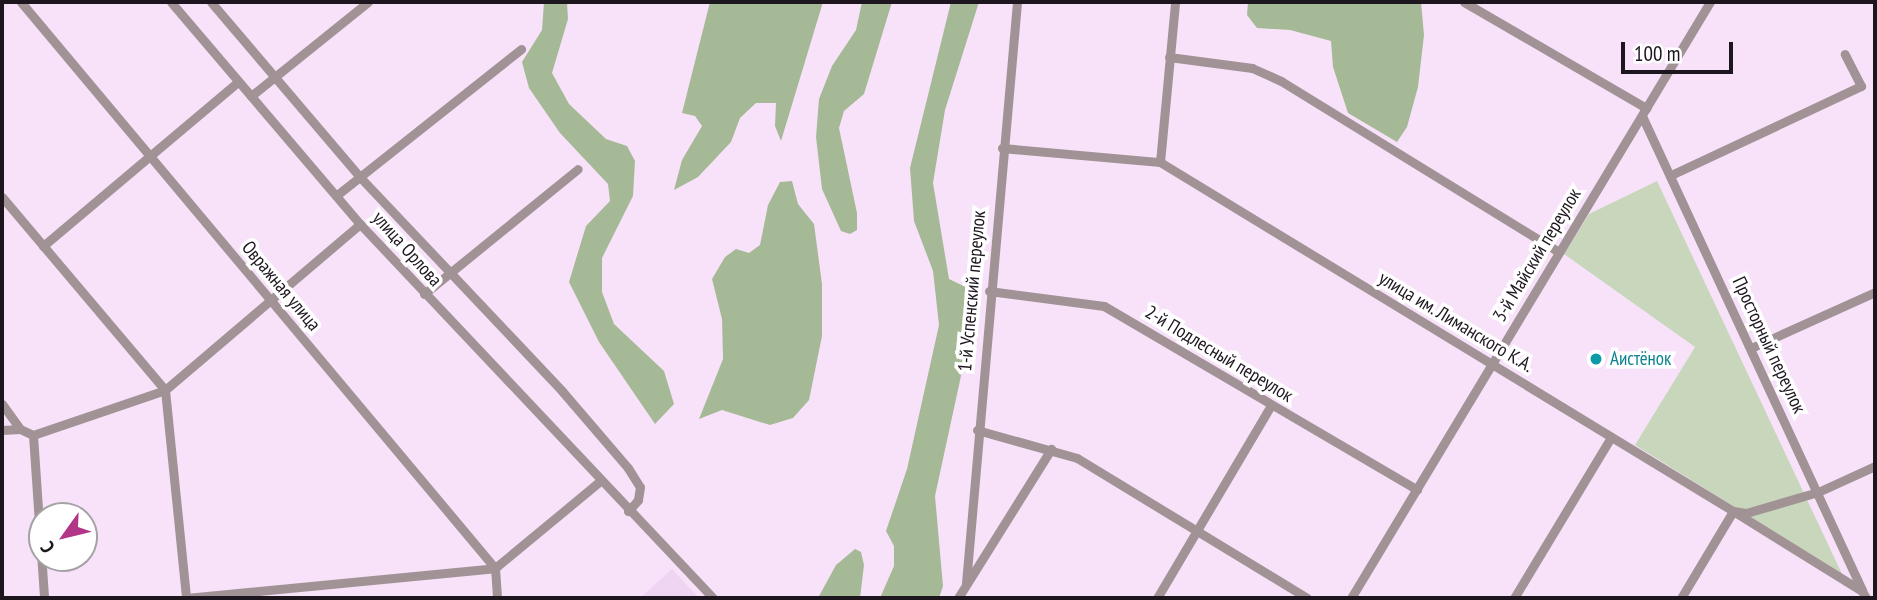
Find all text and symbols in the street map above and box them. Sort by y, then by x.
scale bar [1625,28,1737,72]
text: 100 m [1634,40,1680,67]
street label: 3-й Майский переулок [1488,184,1586,326]
street label: улица Орлова [367,207,447,291]
street label: 1-й Успенский переулок [954,209,990,373]
street label: Овражная улица [237,236,325,336]
street label: улица им. Лиманского К.А. [1374,266,1538,378]
street label: Просторный переулок [1727,273,1811,417]
street label: 2-й Подлесный переулок [1141,301,1297,407]
place label: Аистёнок [1610,348,1671,370]
marker: Аистёнок [1588,351,1604,367]
north arrow [28,502,98,572]
text: С [35,537,60,558]

